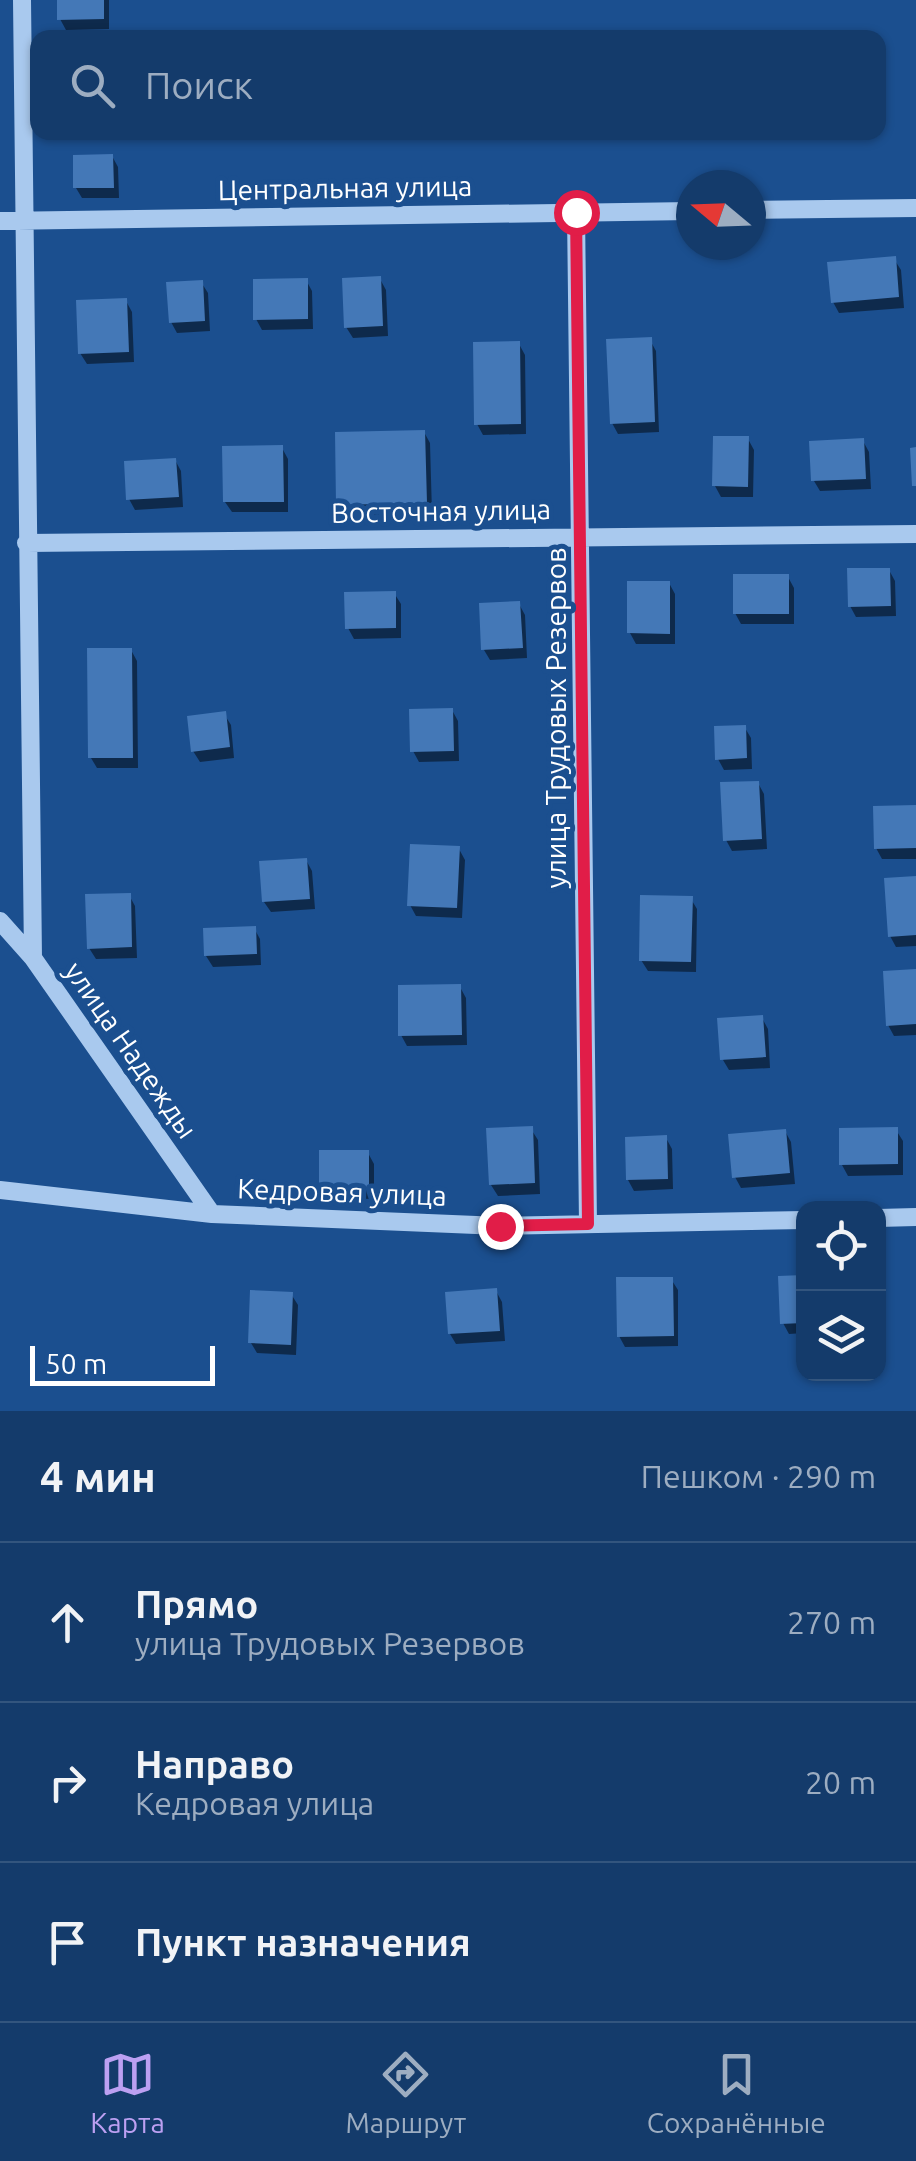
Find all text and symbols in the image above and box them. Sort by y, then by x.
search box [30,30,886,140]
icon: search [65,58,120,113]
text: Поиск [145,64,253,106]
street label: Центральная улица [218,170,472,205]
north arrow [676,170,766,260]
route start [554,190,600,236]
street label: Восточная улица [331,493,551,528]
street label: улица Трудовых Резервов [540,547,571,889]
street label: улица Надежды [59,956,204,1144]
street label: Кедровая улица [237,1172,447,1211]
map controls [796,1201,886,1381]
button: locate [796,1201,886,1291]
route end [478,1204,524,1250]
button: layers [796,1291,886,1381]
scale bar [30,1341,215,1386]
text: 50 m [45,1348,107,1379]
text: 4 мин [40,1453,156,1500]
text: Пешком · 290 m [641,1458,876,1494]
text: Прямо [135,1583,258,1625]
icon: ahead [40,1595,95,1650]
text: 270 m [787,1604,876,1640]
text: улица Трудовых Резервов [135,1625,525,1661]
text: Направо [135,1743,294,1785]
icon: right [40,1755,95,1810]
text: 20 m [805,1764,876,1800]
text: Кедровая улица [135,1785,374,1821]
icon: arrive [40,1915,95,1970]
text: Пункт назначения [135,1921,471,1963]
tab: Карта [90,2047,165,2138]
tab: Маршрут [345,2047,466,2138]
tab: Сохранённые [647,2047,826,2138]

